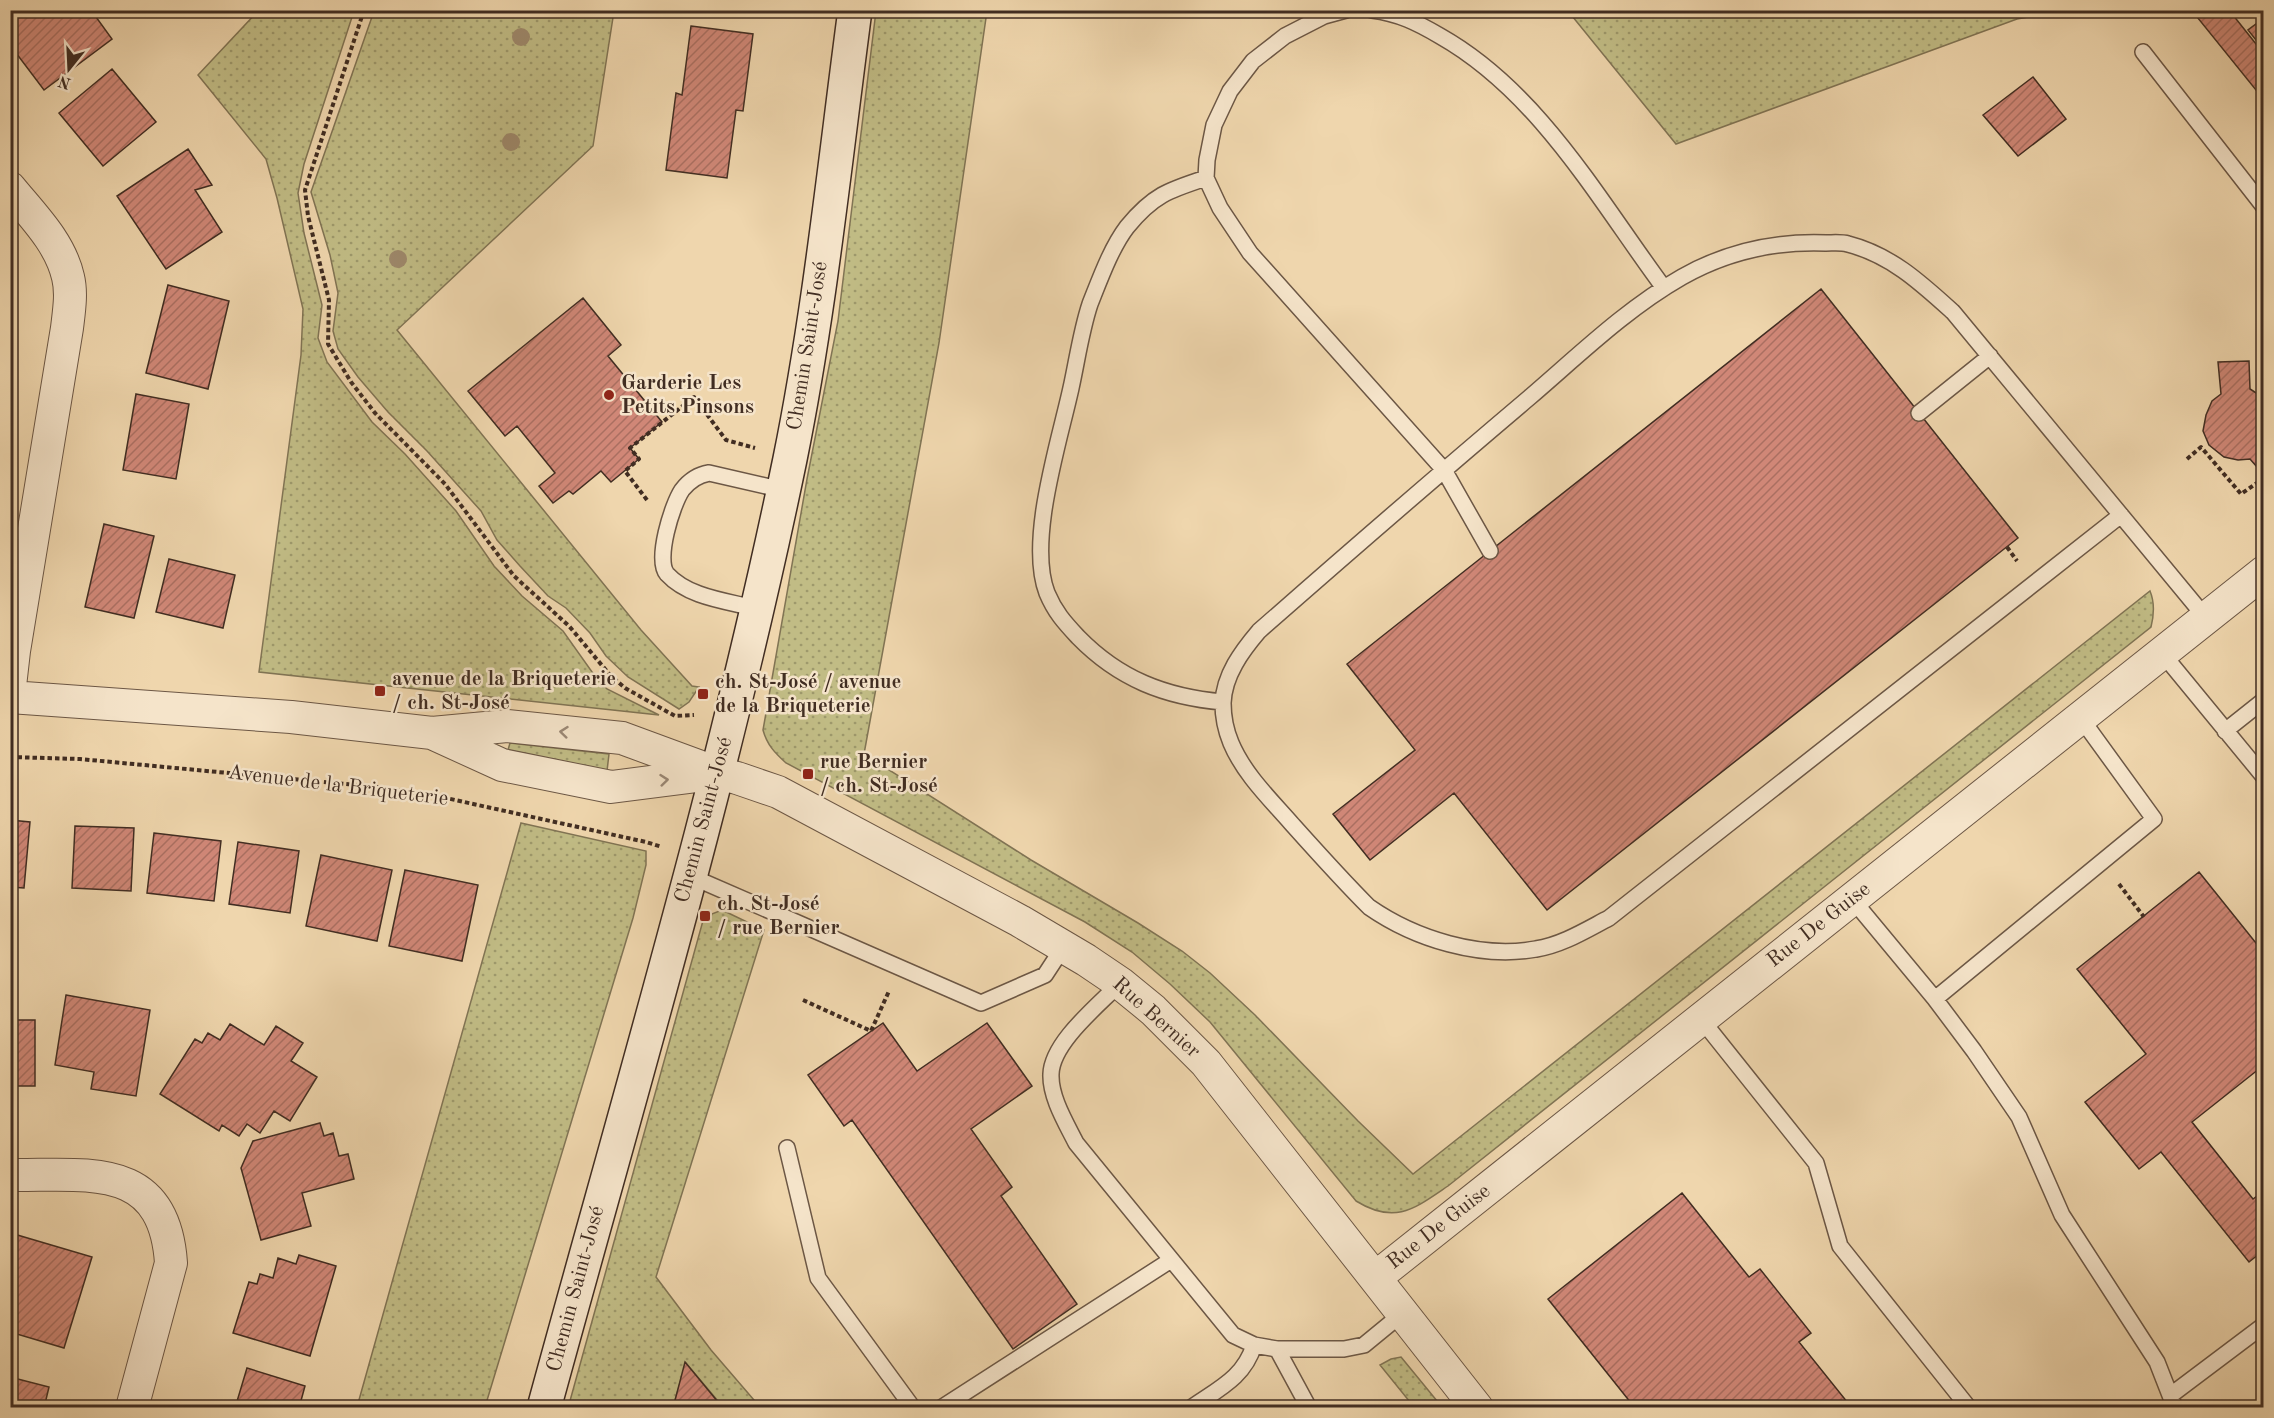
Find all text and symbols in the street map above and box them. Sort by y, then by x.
north arrow [39,39,99,99]
text: N [56,72,73,91]
street label: Chemin Saint-José [784,260,832,432]
place label: Garderie Les Petits Pinsons [621,373,754,418]
marker: Garderie Les Petits Pinsons [602,388,616,402]
place label: avenue de la Briqueterie / ch. St-José [392,669,616,714]
place label: ch. St-José / avenue de la Briqueterie [715,672,902,717]
marker: avenue de la Briqueterie / ch. St-José [373,684,387,698]
marker: ch. St-José / avenue de la Briqueterie [696,687,710,701]
one-way arrow [560,726,569,739]
street label: Chemin Saint-José [672,735,736,905]
place label: rue Bernier / ch. St-José [820,752,938,797]
street label: Avenue de la Briqueterie [226,762,450,810]
marker: rue Bernier / ch. St-José [801,767,815,781]
one-way arrow [660,774,669,787]
street label: Rue De Guise [1763,878,1875,972]
place label: ch. St-José / rue Bernier [717,894,840,939]
marker: ch. St-José / rue Bernier [698,909,712,923]
street label: Rue Bernier [1108,973,1204,1063]
street label: Rue De Guise [1383,1180,1495,1274]
street label: Chemin Saint-José [544,1204,608,1374]

